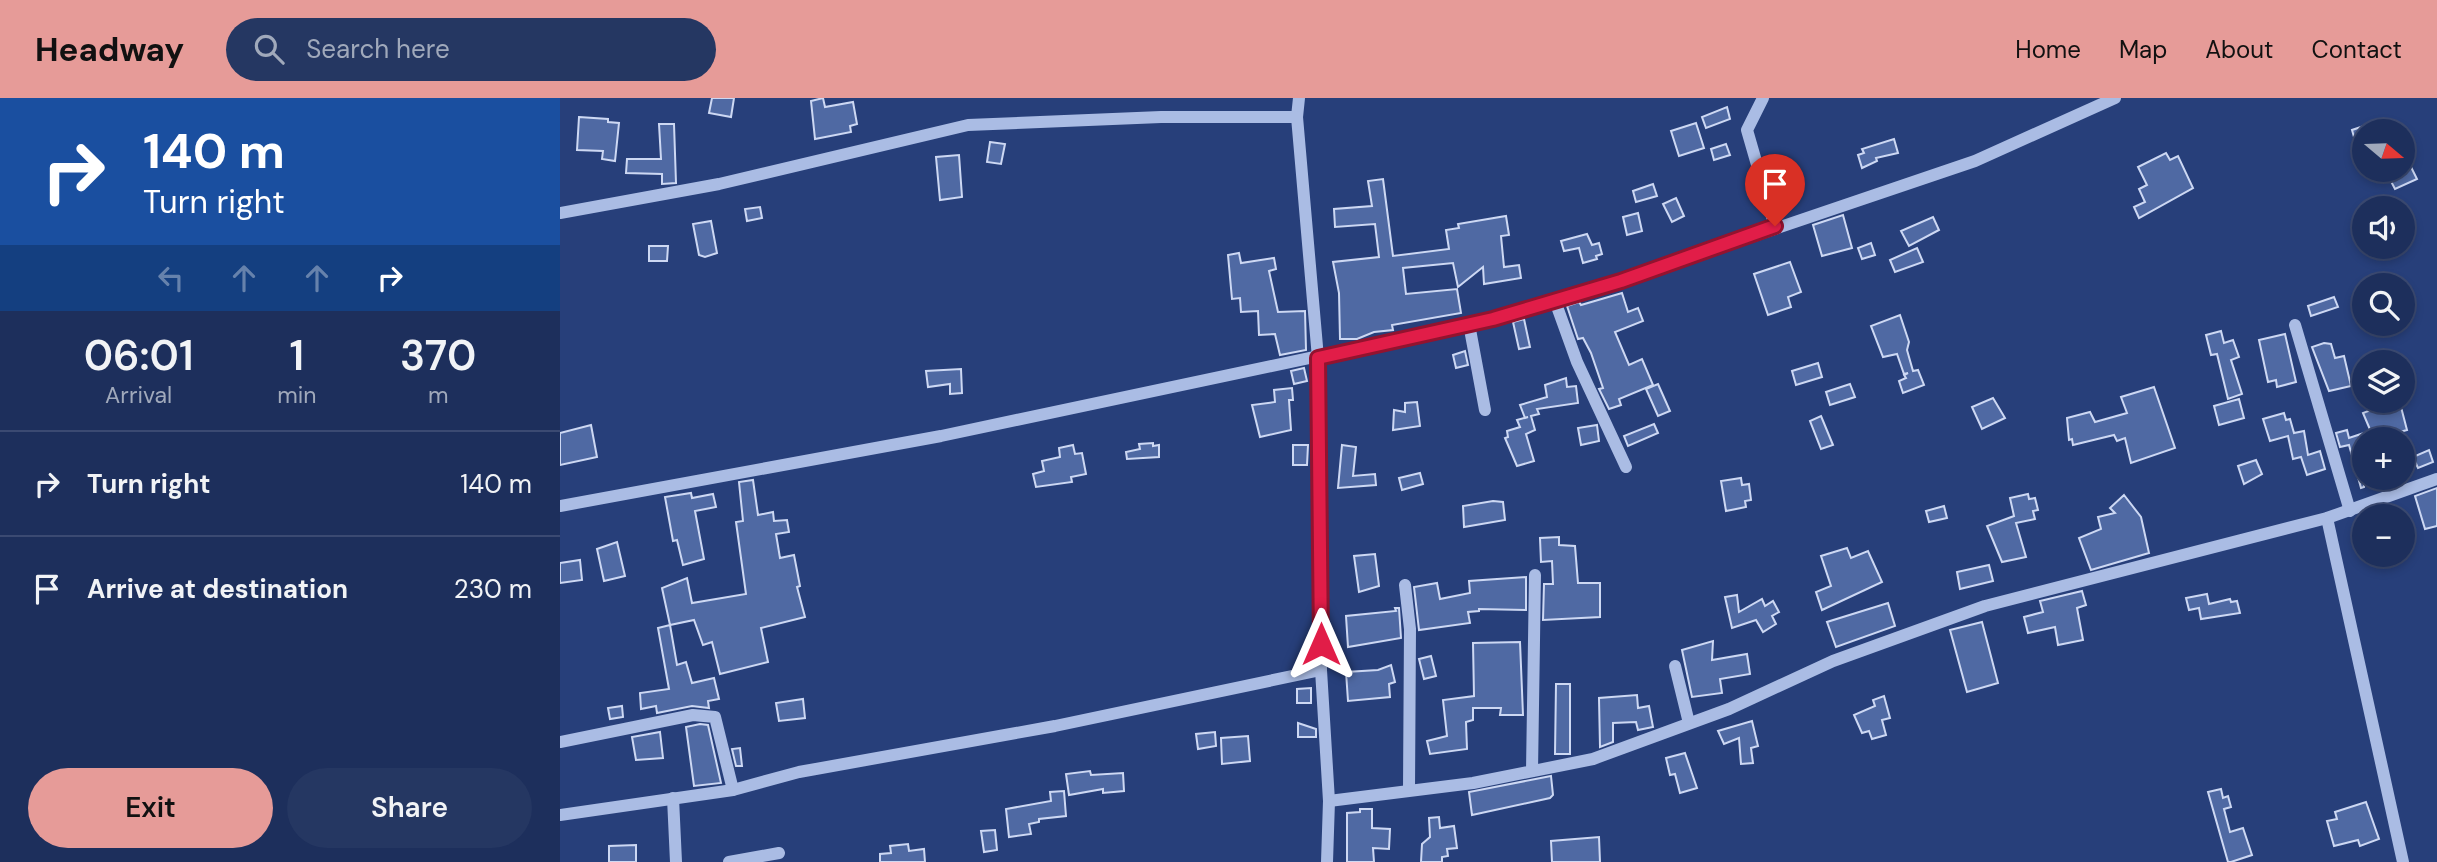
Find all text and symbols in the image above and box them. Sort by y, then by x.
search box [226,18,716,81]
text: Headway [35,28,184,71]
icon: search [250,30,288,68]
text: Search here [306,32,450,66]
text: Home [2015,34,2081,65]
text: Map [2119,34,2167,65]
text: About [2205,34,2274,65]
text: Contact [2312,34,2402,65]
text: 140 m [143,119,285,183]
north arrow [2352,119,2415,182]
map controls [2352,119,2415,567]
icon: right [28,126,119,217]
pin [1745,154,1805,226]
icon: arrive [1756,165,1794,203]
text: Turn right [143,181,285,223]
button: sound [2352,196,2415,259]
icon: left [152,259,190,297]
icon: ahead [225,259,263,297]
icon: ahead [298,259,336,297]
icon: right [371,259,409,297]
button: search [2352,273,2415,336]
text: 06:01 [84,328,194,383]
text: 1 [289,328,304,383]
text: 370 [400,328,476,383]
button: layers [2352,350,2415,413]
text: Arrival [105,380,172,410]
text: min [277,380,316,410]
text: m [428,380,448,410]
button: + [2352,427,2415,490]
icon: right [28,465,66,503]
text: Turn right [87,467,211,501]
text: 140 m [460,467,532,501]
button: − [2352,504,2415,567]
icon: arrive [28,570,66,608]
text: Arrive at destination [87,572,348,606]
text: 230 m [454,572,532,606]
position arrow [1284,607,1358,681]
button: Exit [28,768,273,848]
button: Share [287,768,532,848]

